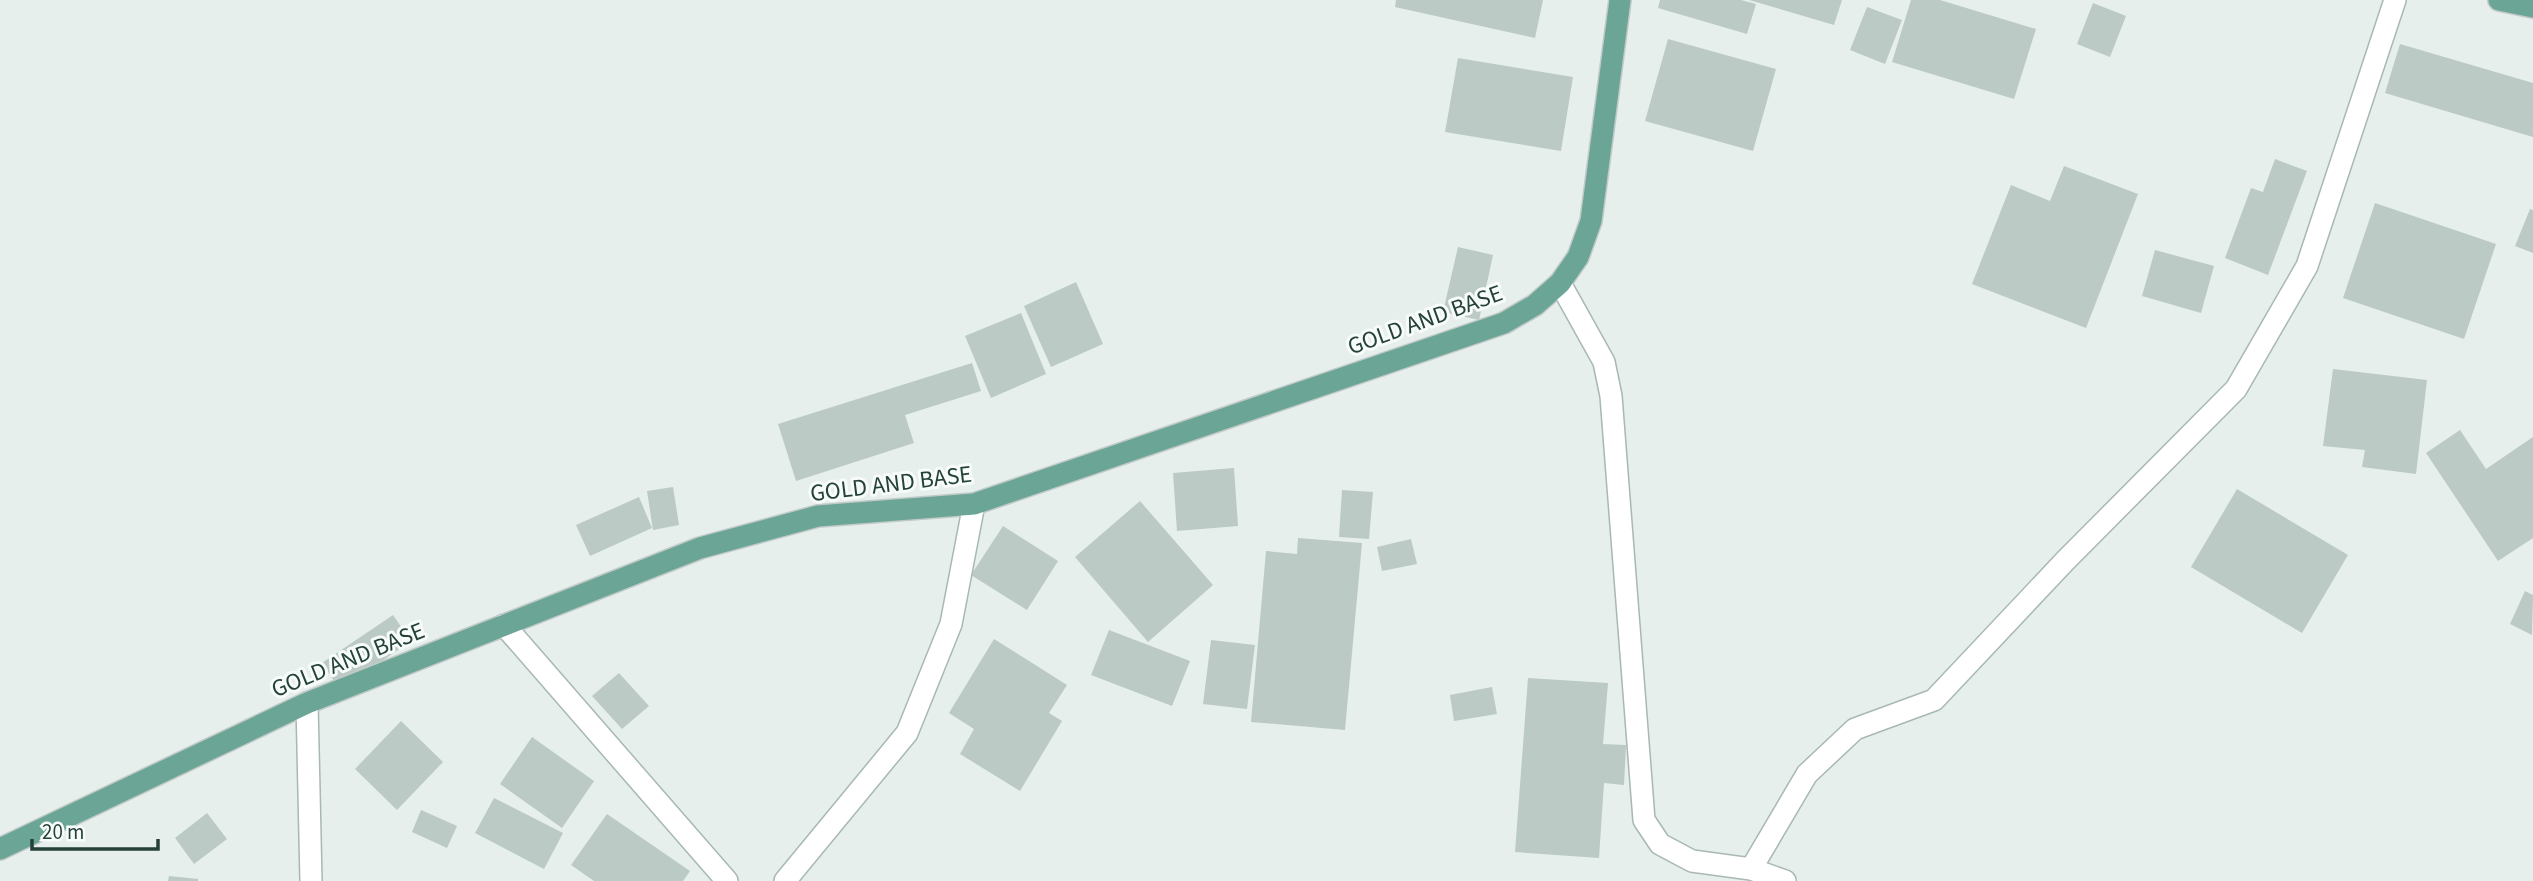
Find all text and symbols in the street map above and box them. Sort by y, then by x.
street label: GOLD AND BASE [1343,276,1507,364]
street label: GOLD AND BASE [808,457,974,511]
street label: GOLD AND BASE [266,613,430,707]
scale bar [32,808,158,852]
text: 20 m [42,817,84,847]

